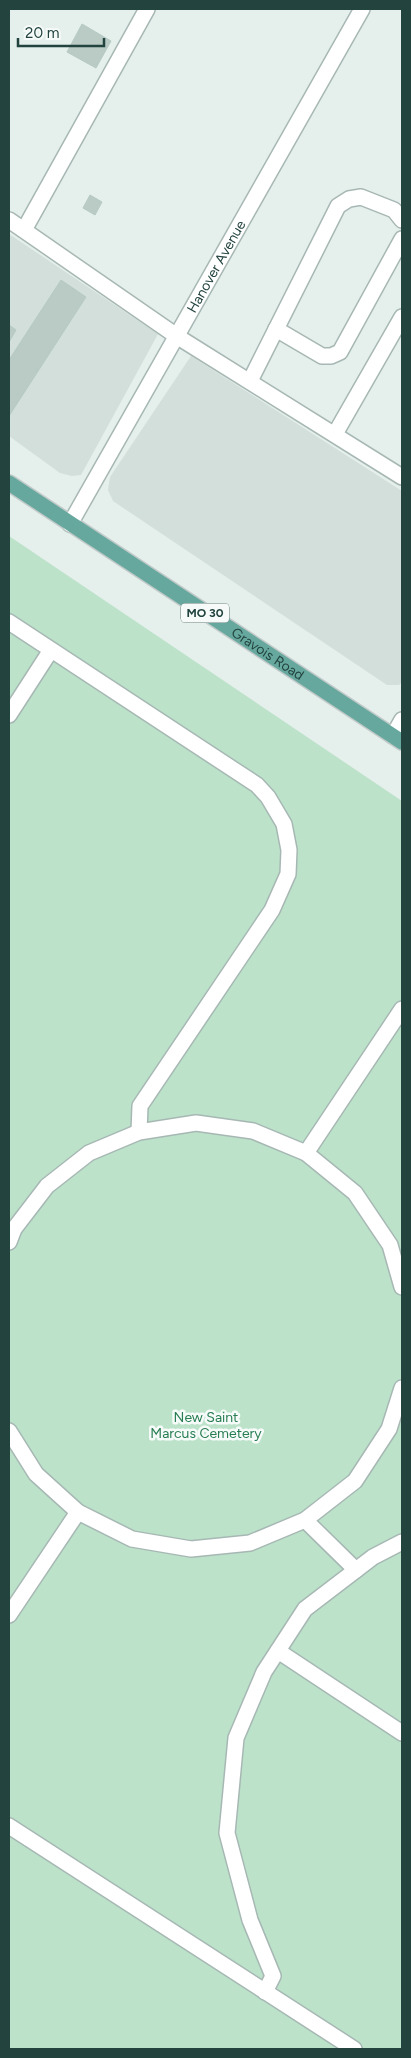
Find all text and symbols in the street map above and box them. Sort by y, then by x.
scale bar [18,15,104,47]
text: 20 m [25,24,59,42]
street label: Hanover Avenue [183,217,250,316]
road number: MO 30 [181,604,229,622]
street label: Gravois Road [228,624,307,684]
park label: New Saint Marcus Cemetery [150,1409,262,1442]

